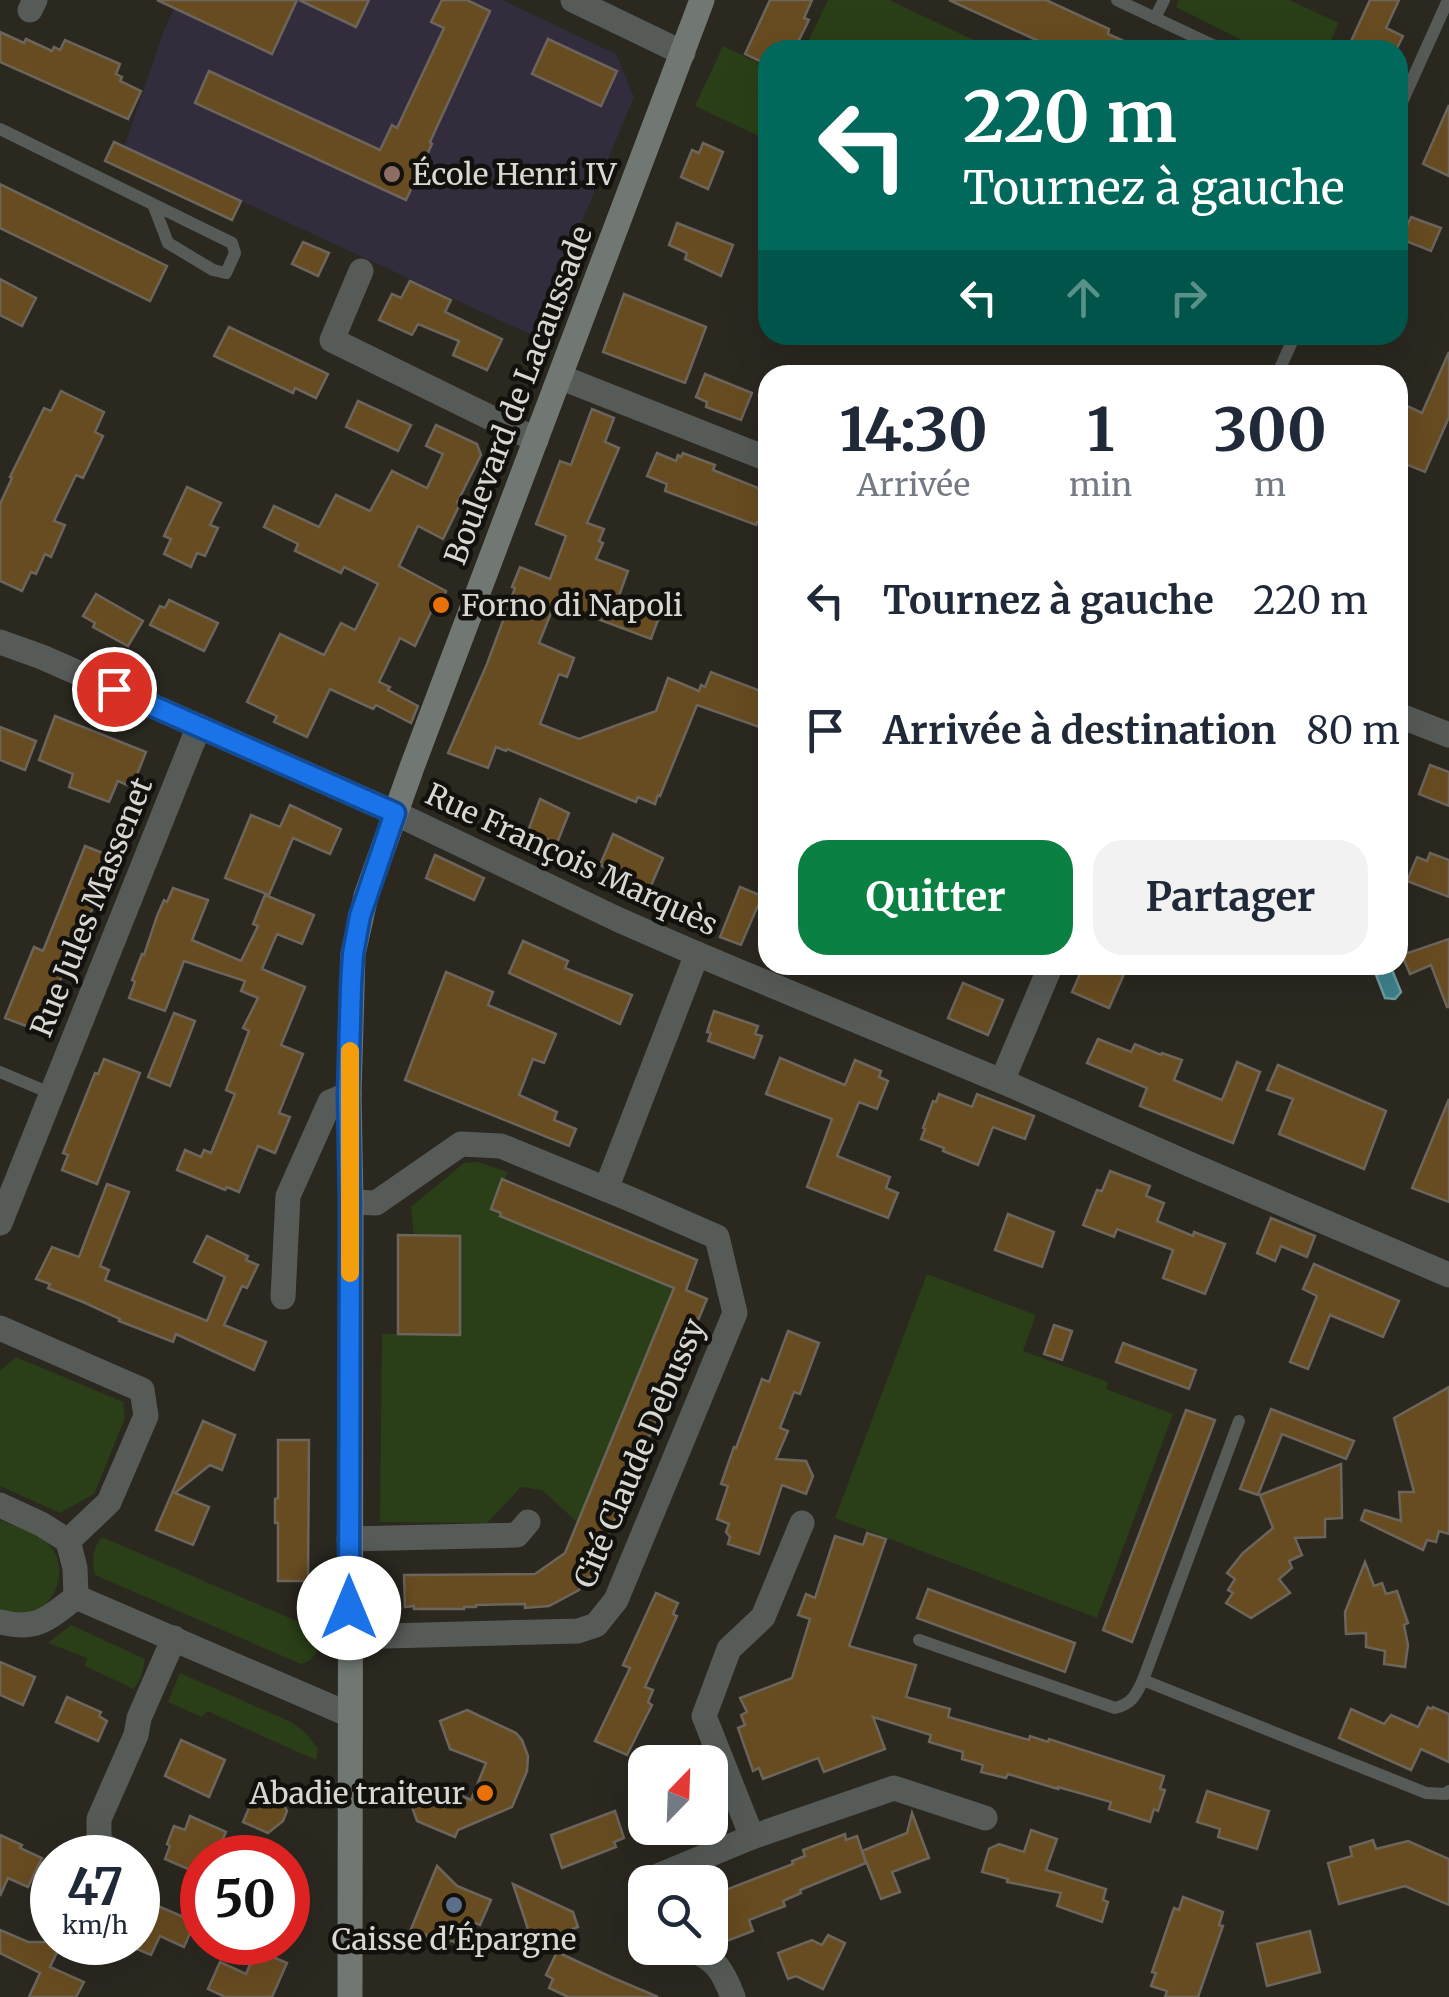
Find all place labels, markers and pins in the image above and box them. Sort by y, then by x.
place label: École Henri IV [412,155,618,193]
marker: École Henri IV [381,163,403,185]
place label: Forno di Napoli [461,586,683,624]
marker: Forno di Napoli [430,594,452,616]
pin [72,647,157,732]
place label: Abadie traiteur [249,1774,465,1812]
marker: Abadie traiteur [474,1782,496,1804]
marker: Caisse d'Épargne [443,1894,465,1916]
place label: Caisse d'Épargne [332,1920,576,1958]

